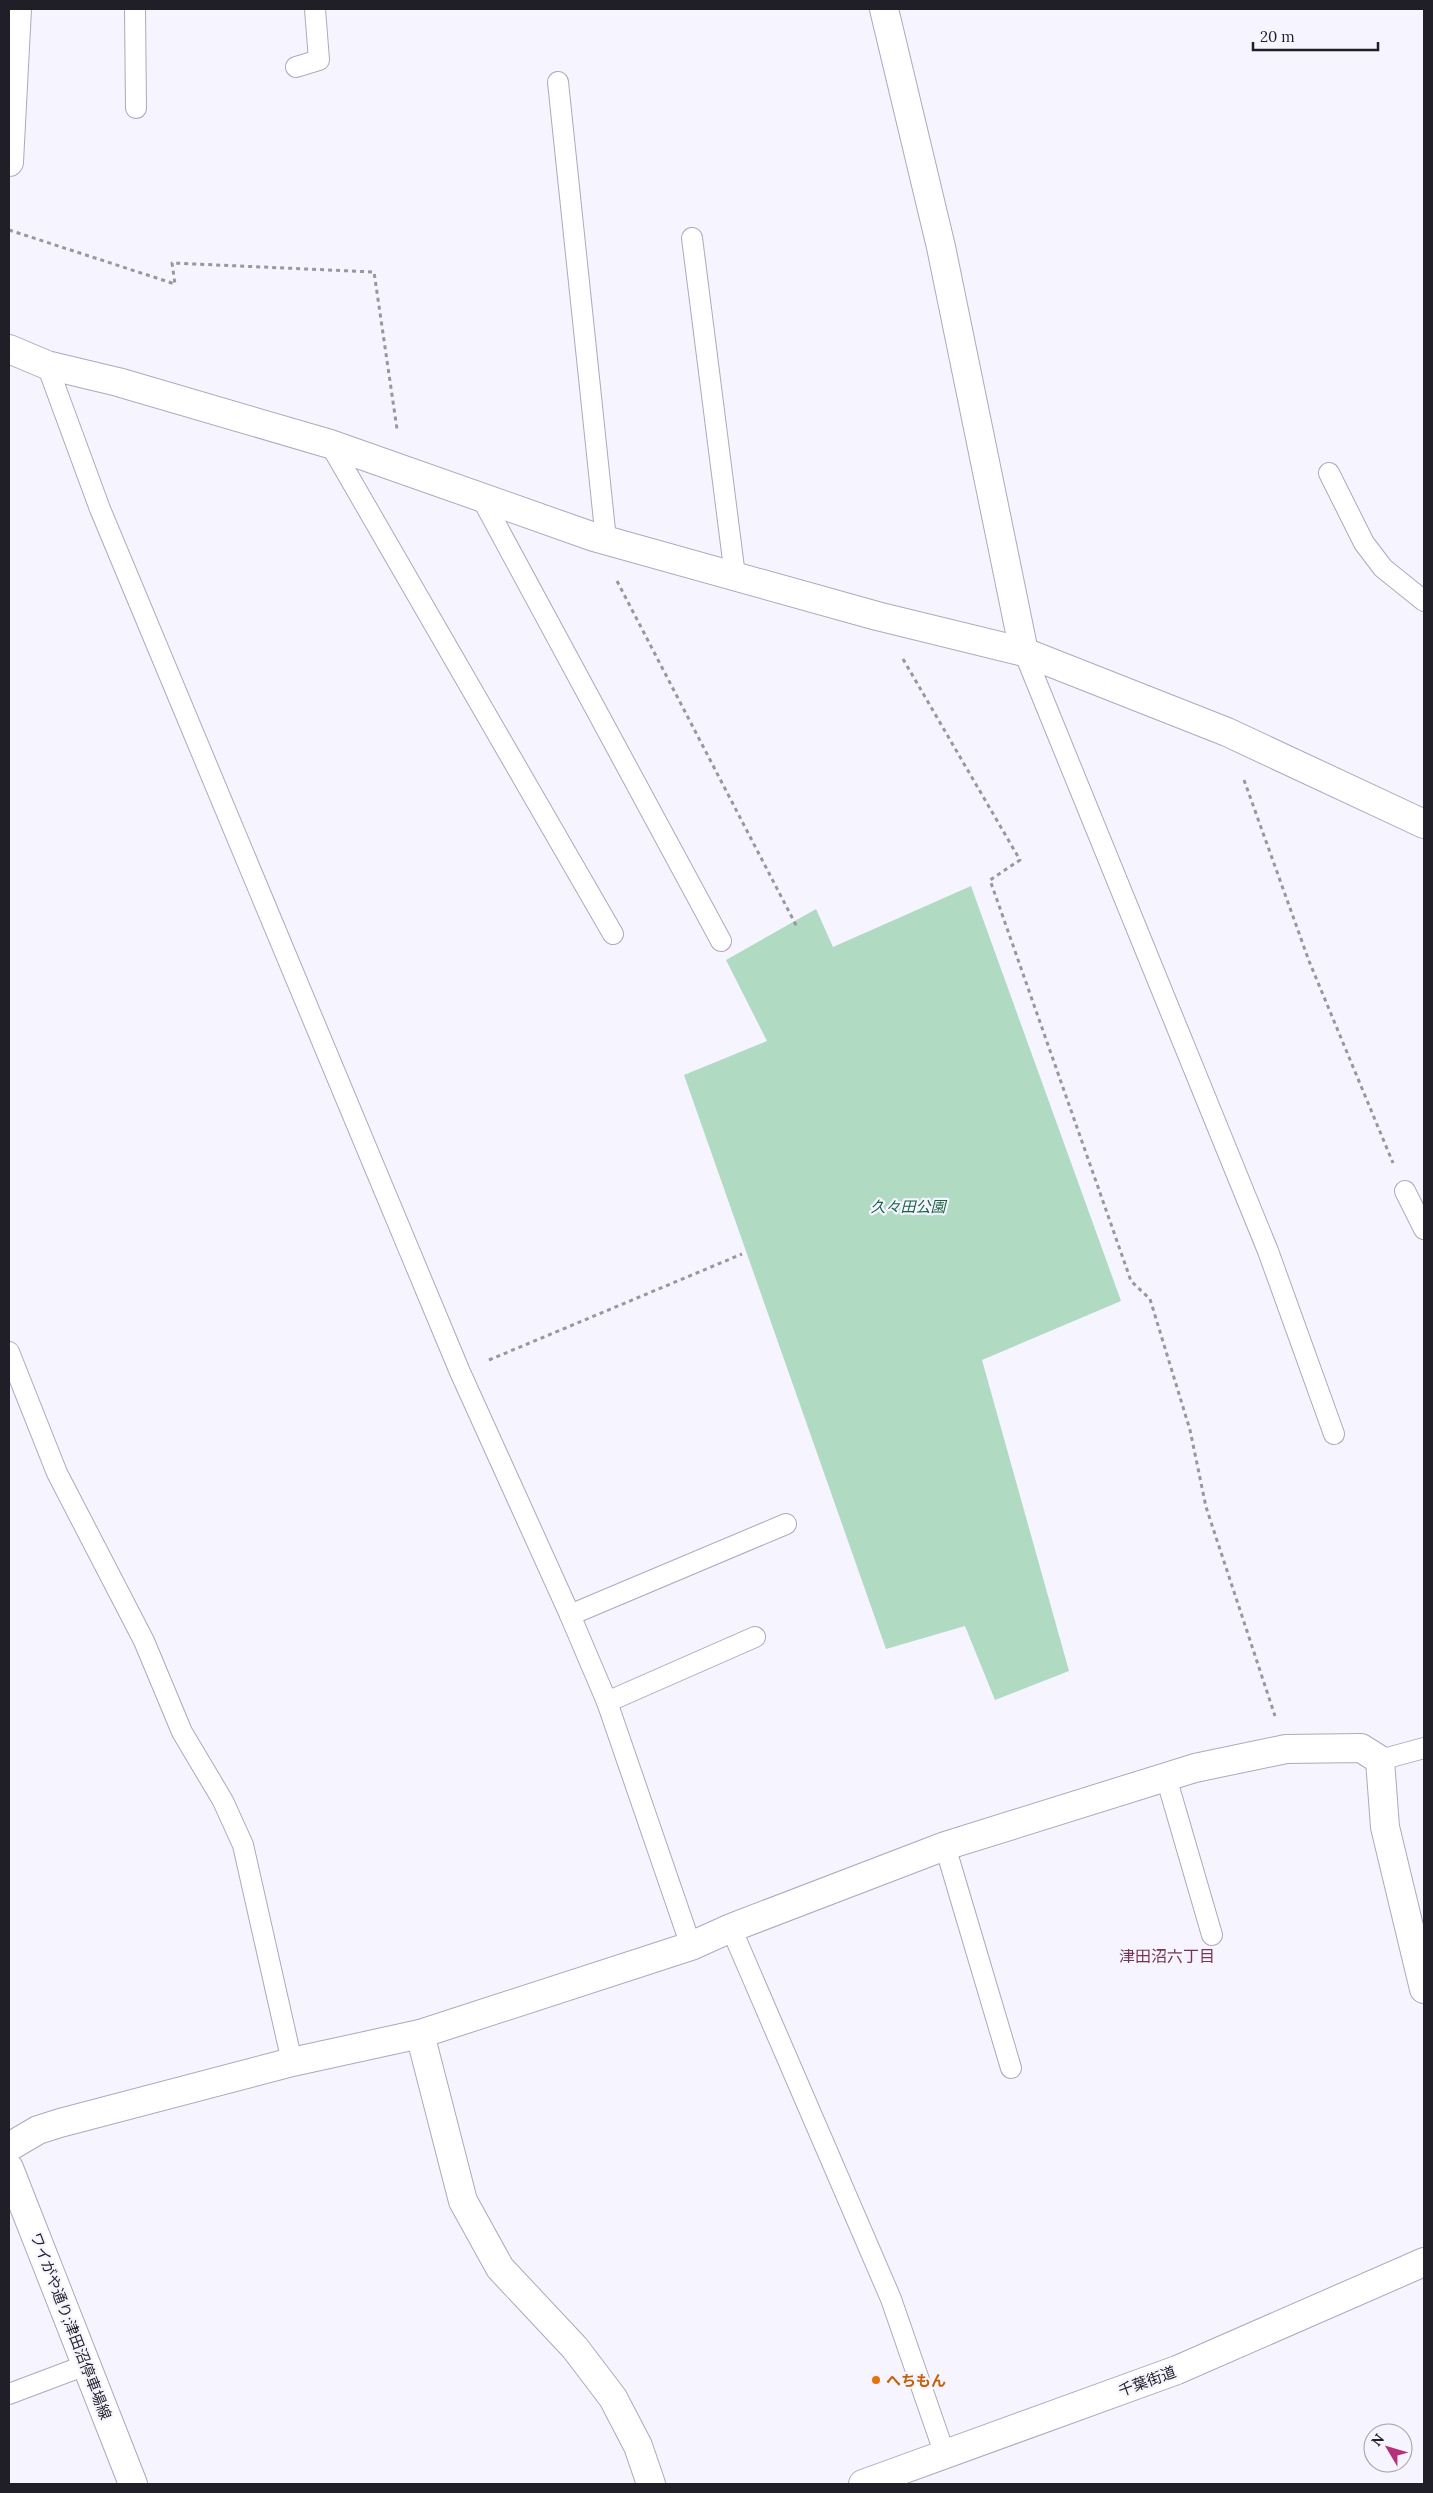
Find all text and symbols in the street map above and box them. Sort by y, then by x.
scale bar [1253,20,1378,52]
text: 20 m [1260,27,1295,46]
park label: 久々田公園 [870,1197,947,1216]
district label: 津田沼六丁目 [1119,1946,1215,1966]
street label: ワイがや通り;津田沼停車場線 [26,2230,116,2422]
street label: 千葉街道 [1116,2362,1178,2400]
place label: へちもん [886,2371,946,2390]
marker: へちもん [870,2374,882,2386]
north arrow [1363,2423,1413,2473]
text: N [1367,2430,1388,2450]

